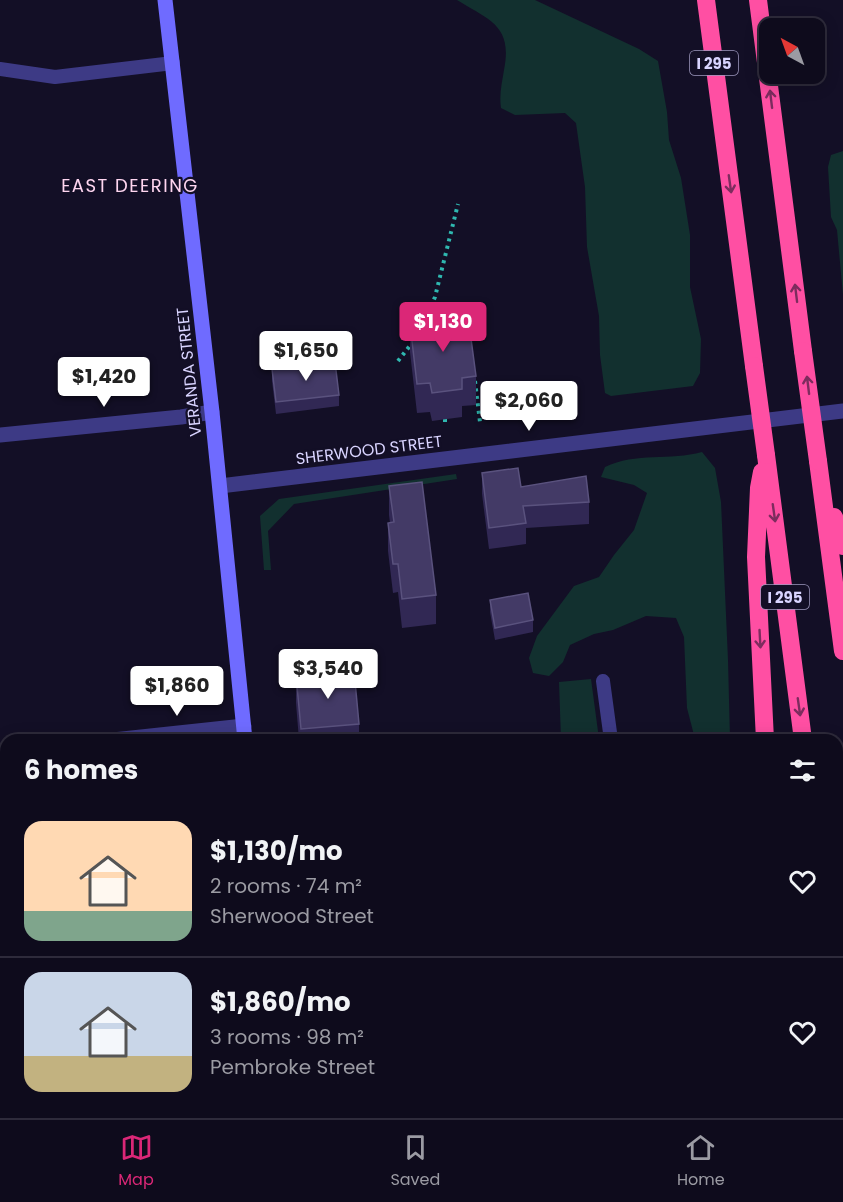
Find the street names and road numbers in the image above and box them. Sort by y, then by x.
road number: I 295 [690,51,738,75]
street label: VERANDA STREET [171,306,207,438]
street label: SHERWOOD STREET [294,430,444,470]
road number: I 295 [761,585,809,609]

